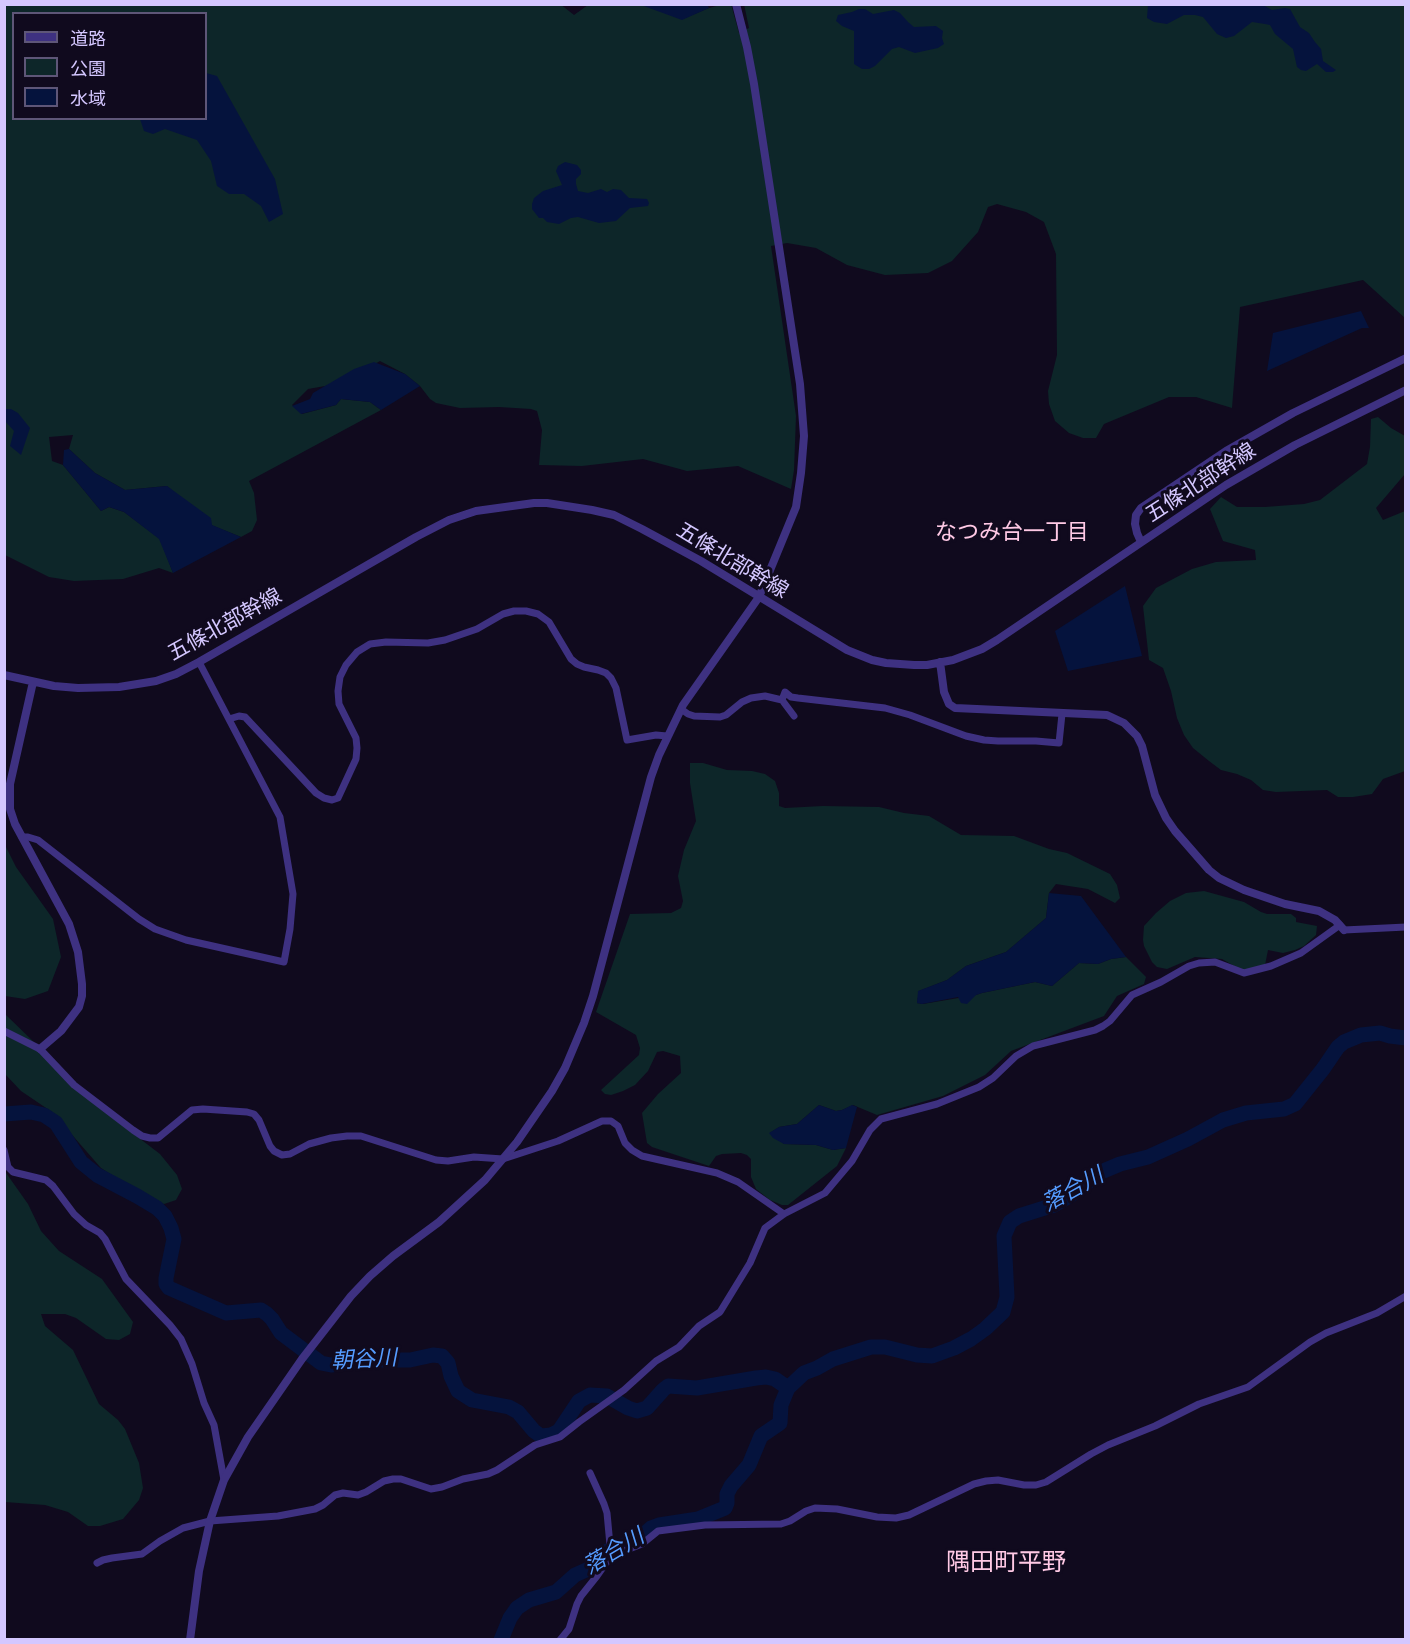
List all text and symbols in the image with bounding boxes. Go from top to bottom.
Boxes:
legend [12,12,207,120]
text: 道路 [70,27,106,50]
text: 公園 [70,57,106,80]
text: 水域 [70,87,106,110]
street label: 五條北部幹線 [1141,438,1261,528]
street label: 五條北部幹線 [672,518,792,604]
district label: なつみ台一丁目 [935,520,1089,546]
street label: 五條北部幹線 [164,583,286,667]
water label: 落合川 [1038,1162,1108,1218]
water label: 朝谷川 [330,1345,398,1375]
water label: 落合川 [579,1524,649,1580]
district label: 隅田町平野 [946,1549,1066,1577]

